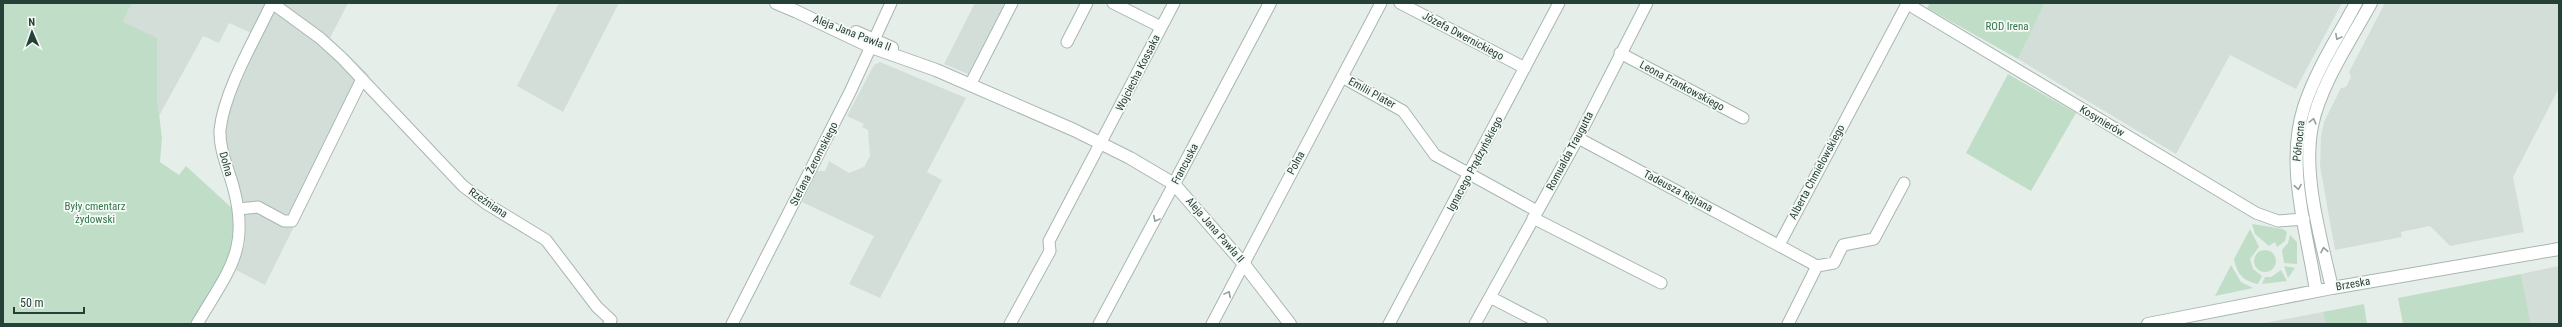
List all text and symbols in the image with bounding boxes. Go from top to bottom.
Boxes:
street label: Józefa Dwernickiego [1420,9,1506,63]
north arrow [12,12,52,52]
street label: Aleja Jana Pawła II [811,12,893,54]
text: N [28,16,36,29]
park label: ROD Irena [1985,20,2029,33]
street label: Wojciecha Kossaka [1113,33,1163,113]
one-way arrow [2335,33,2342,41]
street label: Leona Frankowskiego [1637,58,1727,114]
street label: Emilii Plater [1346,75,1398,112]
street label: Kosynierów [2077,103,2127,139]
street label: Romualda Traugutta [1544,109,1596,193]
street label: Ignacego Prądzyńskiego [1444,114,1506,214]
one-way arrow [2309,118,2317,125]
street label: Stefana Żeromskiego [787,119,841,208]
street label: Północna [2290,120,2308,162]
street label: Alberta Chmielowskiego [1787,122,1848,222]
street label: Francuska [1169,141,1201,187]
street label: Polna [1284,149,1308,177]
street label: Dolna [216,150,236,178]
street label: Tadeusza Rejtana [1641,167,1715,215]
one-way arrow [2294,184,2302,190]
street label: Rzeźniana [466,185,510,221]
street label: Aleja Jana Pawła II [1183,195,1247,265]
park label: Były cmentarz żydowski [65,200,126,226]
one-way arrow [1153,215,1161,222]
one-way arrow [2320,247,2328,253]
street label: Brzeska [2335,275,2371,293]
scale bar [14,289,84,315]
one-way arrow [1223,291,1230,298]
text: 50 m [20,296,44,310]

